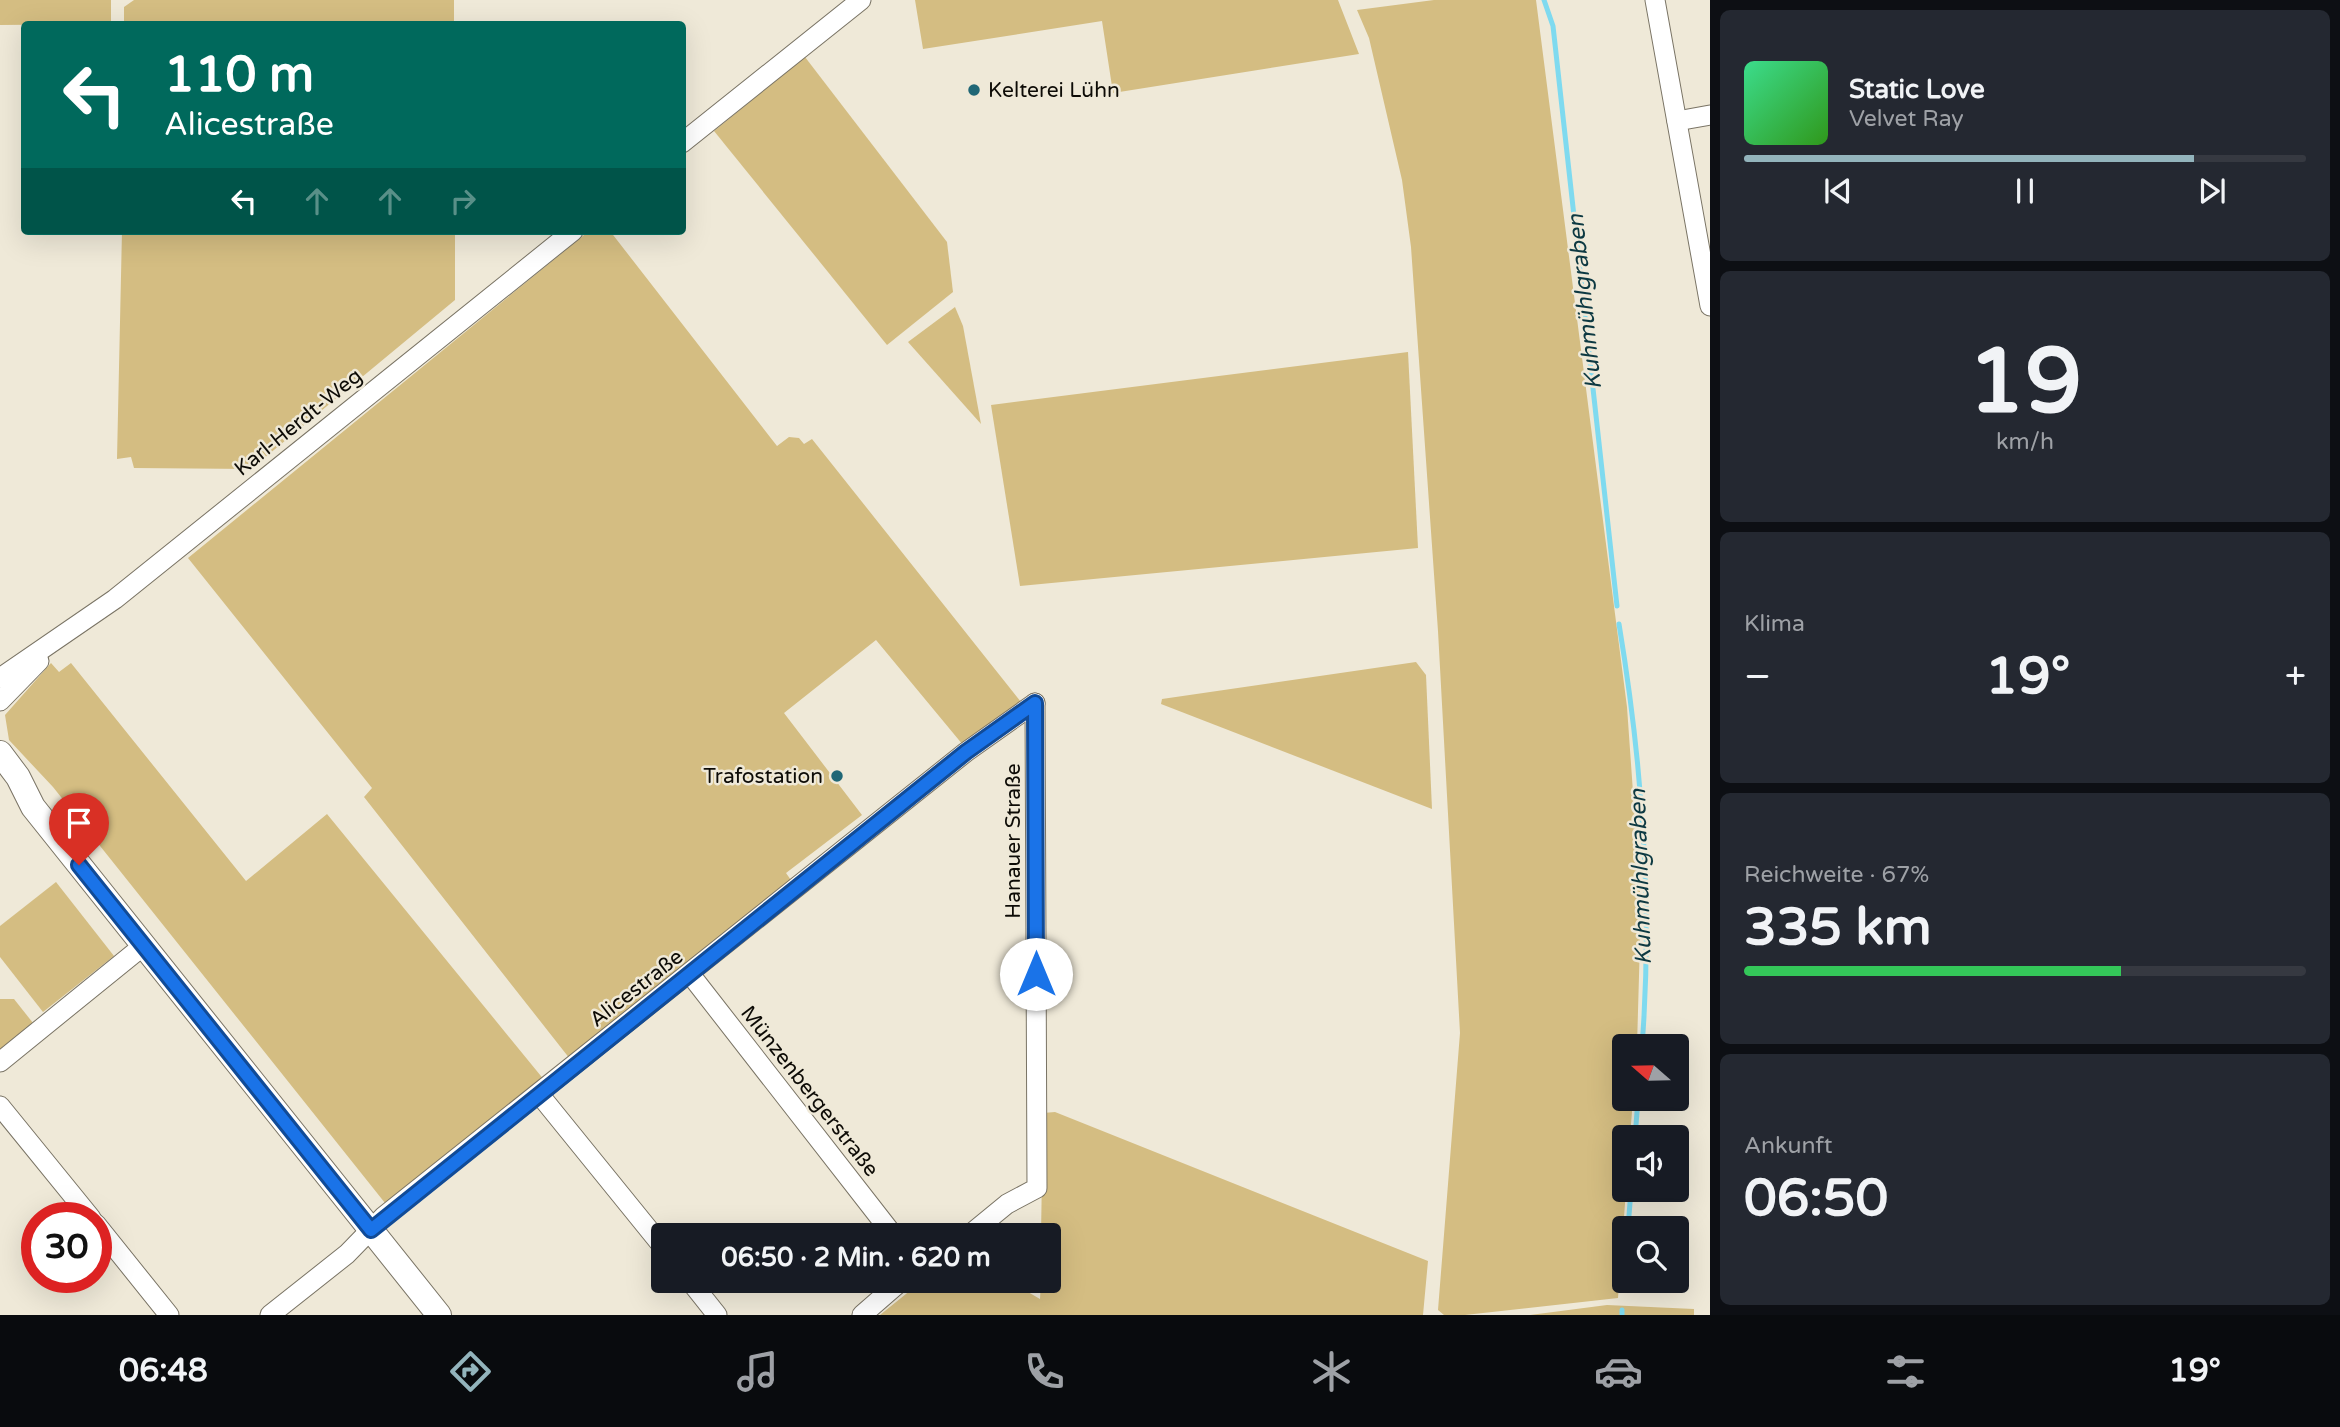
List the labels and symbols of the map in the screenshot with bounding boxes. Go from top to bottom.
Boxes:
place label: Kelterei Lühn [988,78,1120,103]
marker: Kelterei Lühn [966,82,982,98]
water label: Kuhmühlgraben [1562,212,1608,391]
street label: Karl-Herdt-Weg [229,363,367,481]
street label: Hanauer Straße [1001,763,1026,919]
place label: Trafostation [703,764,823,789]
marker: Trafostation [829,768,845,784]
water label: Kuhmühlgraben [1624,788,1658,965]
pin [49,793,109,865]
position arrow [999,937,1073,1011]
street label: Alicestraße [585,944,688,1033]
street label: Münzenbergerstraße [735,1001,884,1182]
north arrow [1612,1034,1689,1111]
speed limit sign: 30 [21,1202,112,1293]

